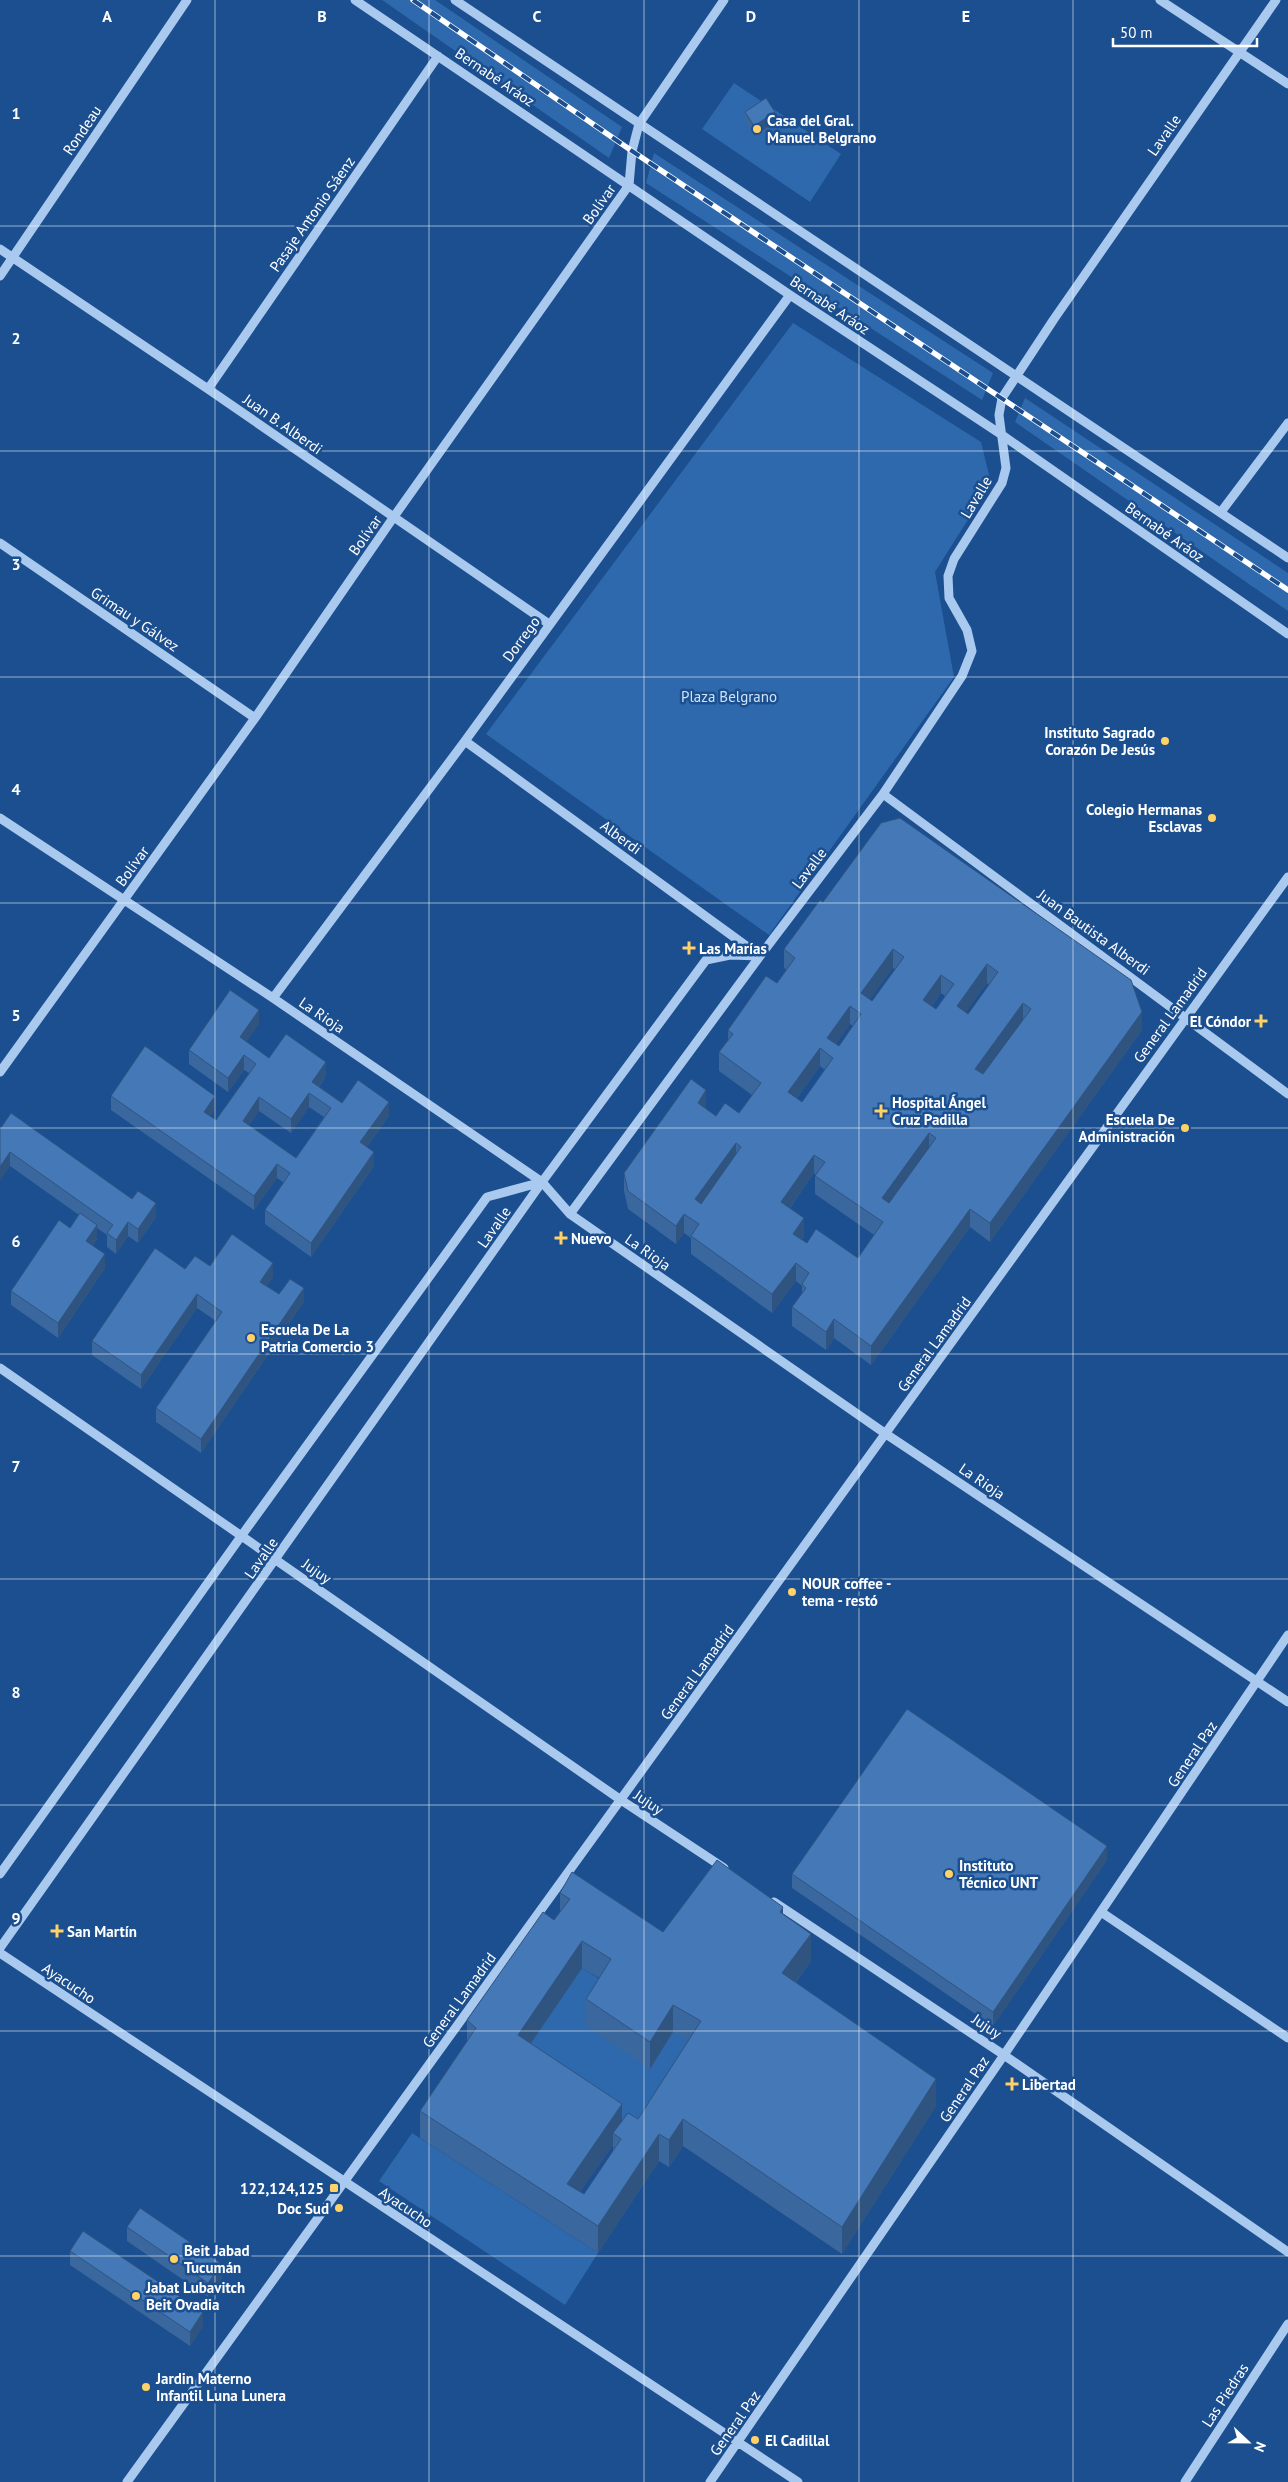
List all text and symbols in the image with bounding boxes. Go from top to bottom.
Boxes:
text: A [102,6,112,26]
text: B [317,6,327,26]
text: C [533,6,542,26]
text: D [746,6,756,26]
text: E [962,6,970,26]
scale bar [1113,15,1257,47]
text: 50 m [1120,23,1153,42]
street label: Bernabé Aráoz [451,43,539,111]
street label: Rondeau [59,102,105,158]
text: 1 [11,103,21,123]
place label: Casa del Gral. Manuel Belgrano [767,111,876,147]
street label: Lavalle [1143,111,1185,159]
marker: Casa del Gral. Manuel Belgrano [751,123,763,135]
street label: Pasaje Antonio Sáenz [265,153,359,275]
street label: Bolívar [578,180,620,228]
street label: Bernabé Aráoz [786,271,874,339]
text: 2 [11,328,21,348]
street label: Juan B. Alberdi [239,389,326,458]
street label: Lavalle [956,472,996,522]
street label: Bernabé Aráoz [1122,498,1208,566]
street label: Bolívar [344,511,386,559]
text: 3 [11,554,21,574]
street label: Grimau y Gálvez [87,582,183,656]
street label: Dorrego [498,613,544,665]
park label: Plaza Belgrano [681,687,777,706]
place label: Instituto Sagrado Corazón De Jesús [1044,723,1155,759]
marker: Instituto Sagrado Corazón De Jesús [1159,735,1171,747]
text: 4 [11,779,21,799]
place label: Colegio Hermanas Esclavas [1086,800,1202,836]
marker: Colegio Hermanas Esclavas [1206,812,1218,824]
street label: Alberdi [597,816,645,858]
street label: Bolívar [111,842,153,890]
street label: Lavalle [788,844,830,892]
street label: Juan Bautista Alberdi [1033,884,1154,979]
place label: Las Marías [699,939,767,958]
marker: Las Marías [683,942,695,954]
street label: General Lamadrid [1129,964,1211,1066]
street label: La Rioja [295,993,349,1037]
text: 5 [11,1005,21,1025]
place label: El Cóndor [1190,1012,1252,1031]
marker: El Cóndor [1255,1015,1267,1027]
place label: Hospital Ángel Cruz Padilla [892,1093,986,1129]
marker: Hospital Ángel Cruz Padilla [874,1104,888,1118]
place label: Escuela De Administración [1078,1110,1175,1146]
marker: Escuela De Administración [1179,1122,1191,1134]
street label: Lavalle [473,1203,515,1251]
place label: Nuevo [571,1229,611,1248]
street label: La Rioja [622,1229,674,1275]
text: 6 [11,1231,21,1251]
marker: Nuevo [555,1232,567,1244]
street label: General Lamadrid [893,1293,975,1395]
place label: Escuela De La Patria Comercio 3 [261,1320,374,1356]
marker: Escuela De La Patria Comercio 3 [245,1332,257,1344]
text: 7 [11,1456,21,1476]
street label: La Rioja [955,1459,1009,1503]
street label: Lavalle [240,1534,282,1582]
street label: Jujuy [298,1554,335,1588]
place label: NOUR coffee - tema - restó [802,1574,892,1610]
marker: NOUR coffee - tema - restó [786,1586,798,1598]
street label: General Lamadrid [656,1621,738,1723]
text: 8 [11,1682,21,1702]
street label: General Paz [1163,1717,1221,1791]
street label: Jujuy [630,1785,667,1819]
place label: Instituto Técnico UNT [959,1856,1039,1892]
marker: Instituto Técnico UNT [943,1868,955,1880]
text: 9 [11,1908,21,1928]
place label: San Martín [67,1922,137,1941]
marker: San Martín [51,1925,63,1937]
street label: General Lamadrid [418,1949,500,2051]
street label: Ayacucho [39,1958,99,2008]
street label: Jujuy [968,2009,1005,2043]
street label: General Paz [935,2052,993,2126]
place label: Libertad [1022,2075,1076,2094]
marker: Libertad [1006,2078,1018,2090]
place label: 122,124,125 [240,2179,324,2198]
marker: 122,124,125 [328,2182,340,2194]
street label: Ayacucho [376,2182,436,2232]
place label: Doc Sud [277,2199,329,2218]
marker: Doc Sud [333,2202,345,2214]
place label: Beit Jabad Tucumán [184,2241,250,2277]
marker: Beit Jabad Tucumán [168,2253,180,2265]
place label: Jabat Lubavitch Beit Ovadia [145,2278,245,2314]
marker: Jabat Lubavitch Beit Ovadia [130,2290,142,2302]
street label: Las Piedras [1197,2360,1253,2430]
place label: Jardin Materno Infantil Luna Lunera [155,2369,286,2405]
marker: Jardin Materno Infantil Luna Lunera [140,2381,152,2393]
street label: General Paz [706,2387,764,2459]
north arrow [1223,2417,1273,2467]
place label: El Cadillal [765,2431,830,2450]
marker: El Cadillal [749,2434,761,2446]
text: N [1250,2439,1270,2455]

